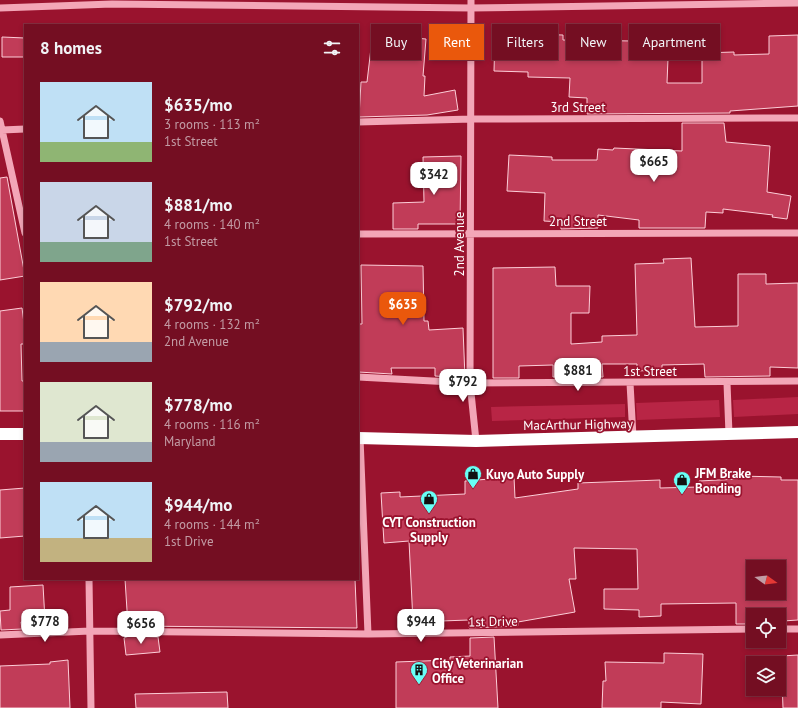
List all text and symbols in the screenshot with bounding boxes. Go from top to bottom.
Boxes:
chip: Buy [371,24,421,60]
chip: Rent [429,24,484,60]
chip: Filters [492,24,558,60]
chip: New [566,24,621,60]
chip: Apartment [629,24,720,60]
text: 8 homes [40,37,102,59]
icon: filters [321,37,343,59]
text: $635/mo [164,94,232,116]
icon: home [72,98,120,146]
street label: 3rd Street [550,99,606,116]
text: 3 rooms · 113 m² [164,116,260,133]
text: 1st Street [164,133,218,150]
pin: $665 [630,149,678,183]
text: $665 [639,153,669,170]
pin: $342 [410,162,458,196]
text: $342 [419,166,449,183]
text: $881/mo [164,194,232,216]
icon: home [72,198,120,246]
street label: 2nd Avenue [451,212,468,276]
street label: 2nd Street [549,213,608,230]
text: 4 rooms · 140 m² [164,216,260,233]
text: 1st Street [164,233,218,250]
pin: $635 [379,292,427,326]
text: $792/mo [164,294,232,316]
text: $635 [388,296,418,313]
icon: home [72,298,120,346]
text: 4 rooms · 132 m² [164,316,260,333]
text: 2nd Avenue [164,333,229,350]
pin: $881 [554,358,602,392]
text: $881 [563,362,593,379]
street label: 1st Street [623,363,677,380]
pin: $792 [439,369,487,403]
text: $792 [448,373,478,390]
text: $778/mo [164,394,232,416]
icon: home [72,398,120,446]
street label: MacArthur Highway [523,415,633,434]
text: 4 rooms · 116 m² [164,416,260,433]
text: Maryland [164,433,216,450]
shop icon: Kuyo Auto Supply [463,464,483,489]
place label: JFM Brake Bonding [694,465,752,497]
place label: Kuyo Auto Supply [486,466,585,483]
shop icon: JFM Brake Bonding [672,470,692,495]
shop icon: CYT Construction Supply [419,489,439,514]
text: $944/mo [164,494,232,516]
icon: home [72,498,120,546]
place label: CYT Construction Supply [382,514,476,546]
text: 4 rooms · 144 m² [164,516,260,533]
text: 1st Drive [164,533,214,550]
north arrow [746,560,786,600]
map controls [746,560,786,696]
button: locate [746,608,786,648]
pin: $778 [21,609,69,643]
pin: $944 [397,609,445,643]
pin: $656 [117,611,165,645]
text: $778 [30,613,60,630]
text: $944 [406,613,436,630]
street label: 1st Drive [468,613,518,630]
text: $656 [126,615,156,632]
place label: City Veterinarian Office [432,655,523,687]
button: layers [746,656,786,696]
building icon: City Veterinarian Office [409,660,429,685]

